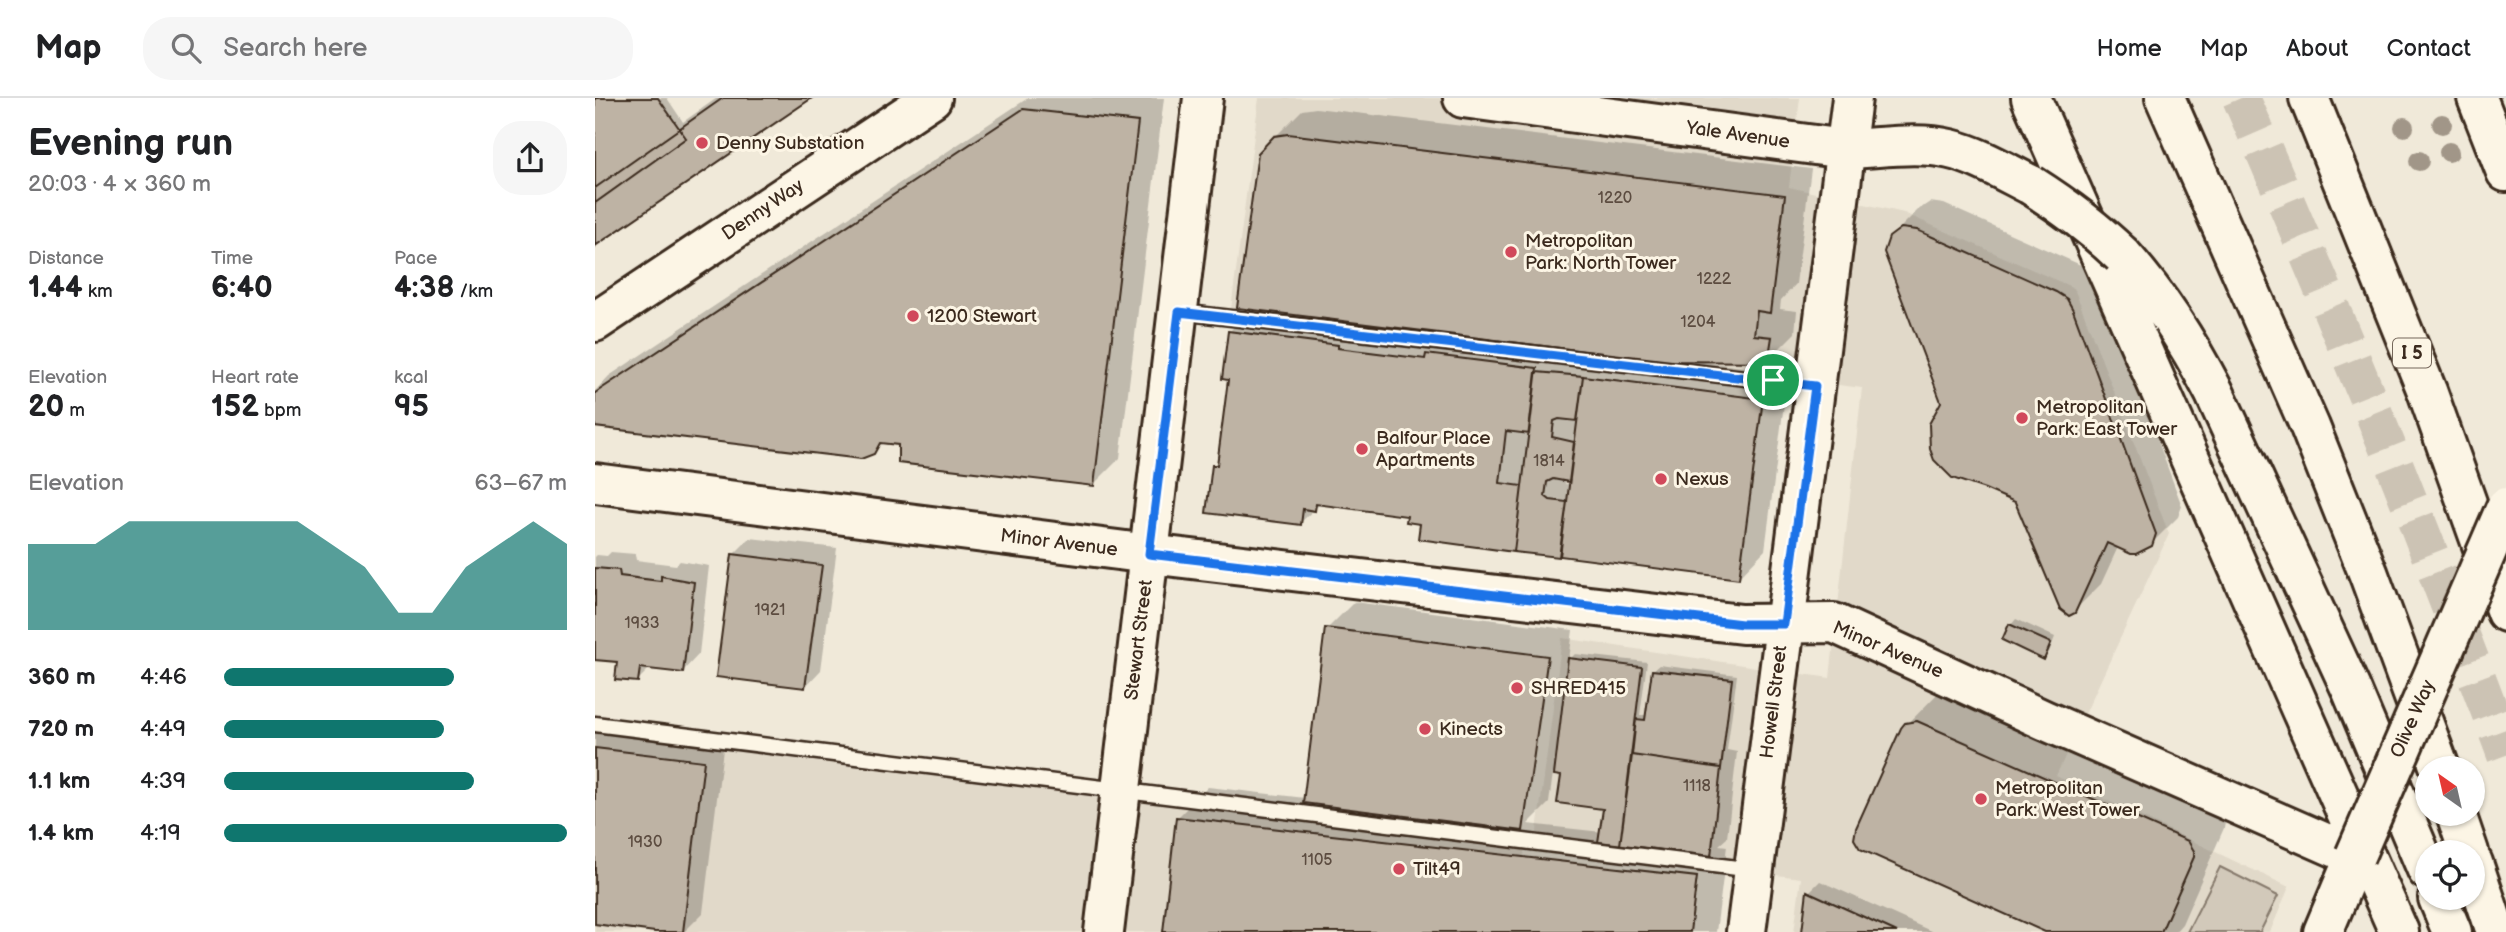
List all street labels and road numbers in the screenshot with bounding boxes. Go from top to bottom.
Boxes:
street label: Yale Avenue [1684,116,1791,154]
street label: Denny Way [718,174,809,246]
road number: I 5 [2393,339,2431,368]
street label: Minor Avenue [999,524,1119,562]
street label: Stewart Street [1120,578,1158,702]
street label: Minor Avenue [1829,616,1947,684]
street label: Howell Street [1756,644,1792,760]
street label: Olive Way [2386,676,2440,761]

